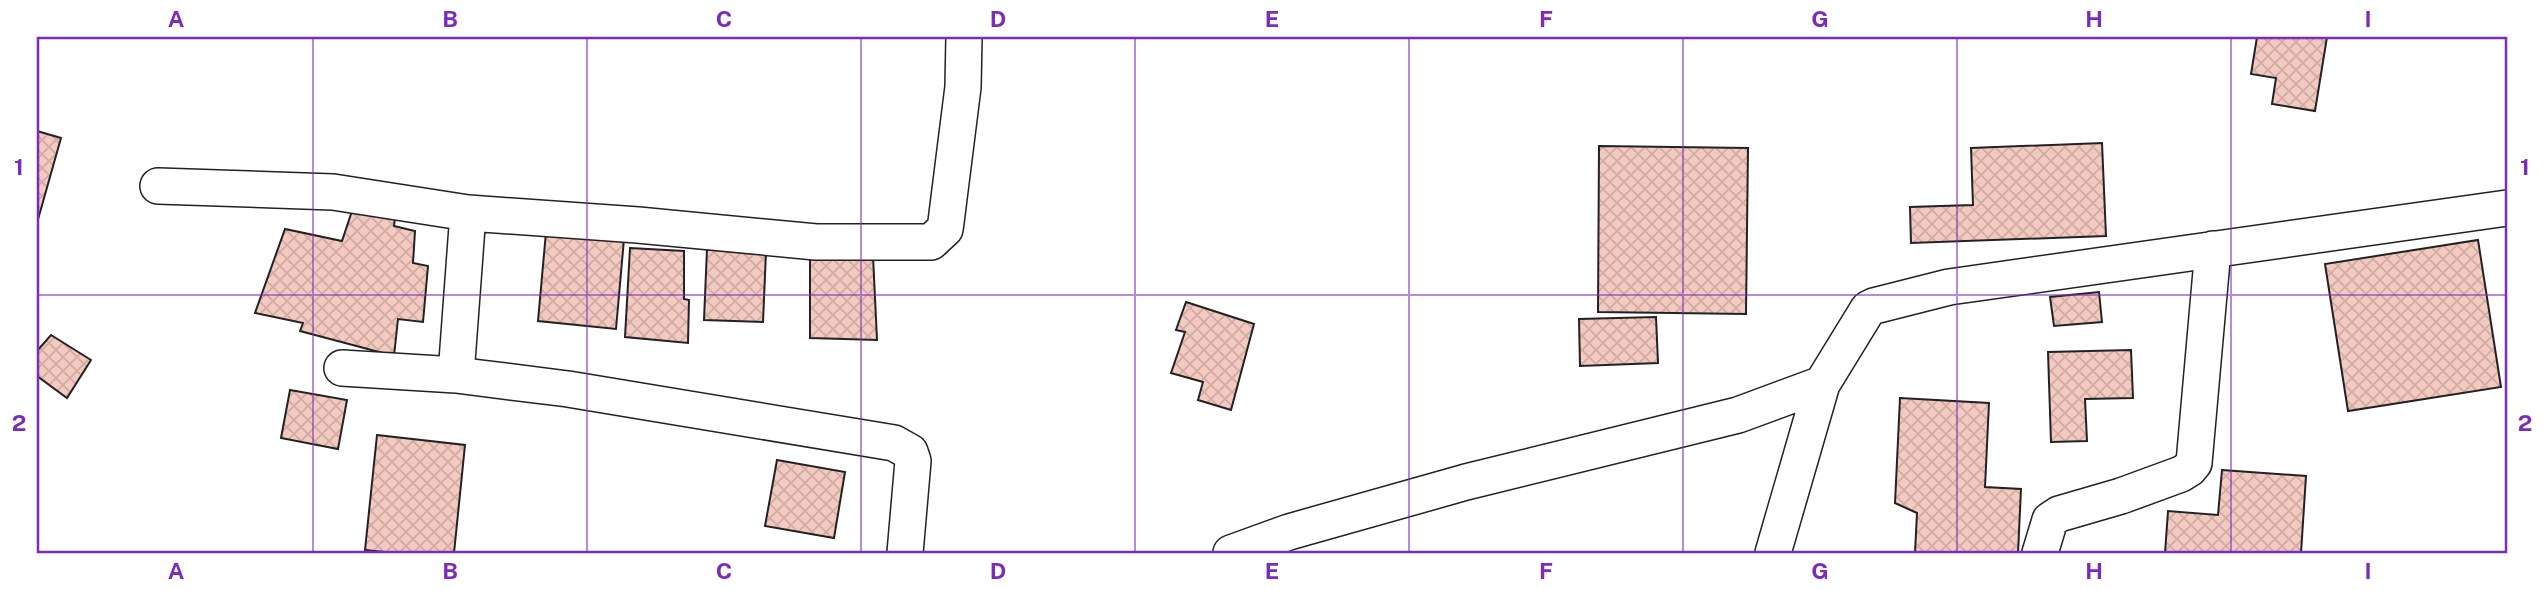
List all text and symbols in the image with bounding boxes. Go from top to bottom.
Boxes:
text: A [168,5,185,32]
text: B [442,5,458,32]
text: C [716,5,732,32]
text: D [990,5,1006,32]
text: E [1265,5,1279,32]
text: F [1539,5,1553,32]
text: G [1811,5,1829,32]
text: H [2085,5,2103,32]
text: I [2364,5,2372,32]
text: 1 [14,153,24,180]
text: 1 [2520,153,2530,180]
text: 2 [12,409,26,436]
text: 2 [2518,409,2532,436]
text: A [168,557,185,584]
text: B [442,557,458,584]
text: C [716,557,732,584]
text: D [990,557,1006,584]
text: E [1265,557,1279,584]
text: F [1539,557,1553,584]
text: G [1811,557,1829,584]
text: H [2085,557,2103,584]
text: I [2364,557,2372,584]

